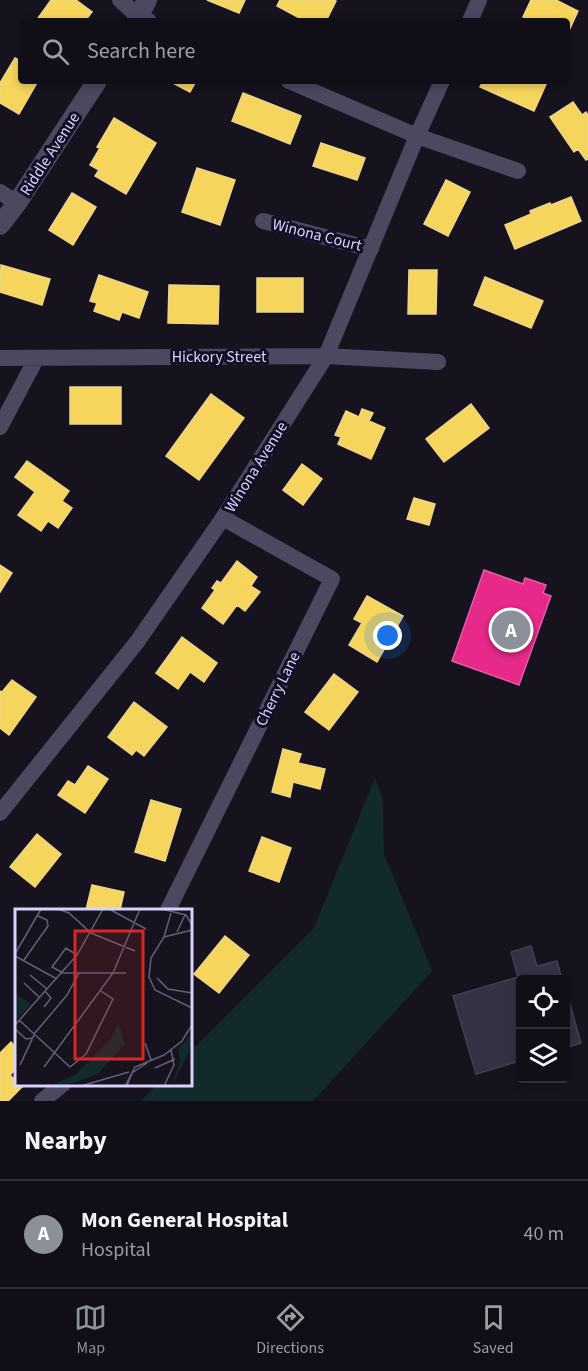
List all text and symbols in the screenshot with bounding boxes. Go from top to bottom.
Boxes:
search box [18,18,570,84]
icon: search [39,35,72,68]
text: Search here [87,35,195,67]
street label: Riddle Avenue [15,108,85,200]
street label: Winona Court [270,213,365,257]
street label: Hickory Street [172,346,267,368]
street label: Winona Avenue [219,417,293,517]
pin: A [492,608,530,652]
your location [373,621,402,650]
street label: Cherry Lane [250,648,306,730]
inset map [15,909,192,1086]
map controls [516,975,570,1083]
button: locate [516,975,570,1029]
button: layers [516,1029,570,1083]
text: Nearby [24,1122,107,1159]
text: Mon General Hospital [81,1204,288,1236]
text: A [38,1220,49,1248]
text: 40 m [524,1220,564,1248]
text: Hospital [81,1236,151,1264]
tab: Map [74,1301,107,1359]
tab: Directions [256,1301,324,1359]
tab: Saved [473,1301,514,1359]

